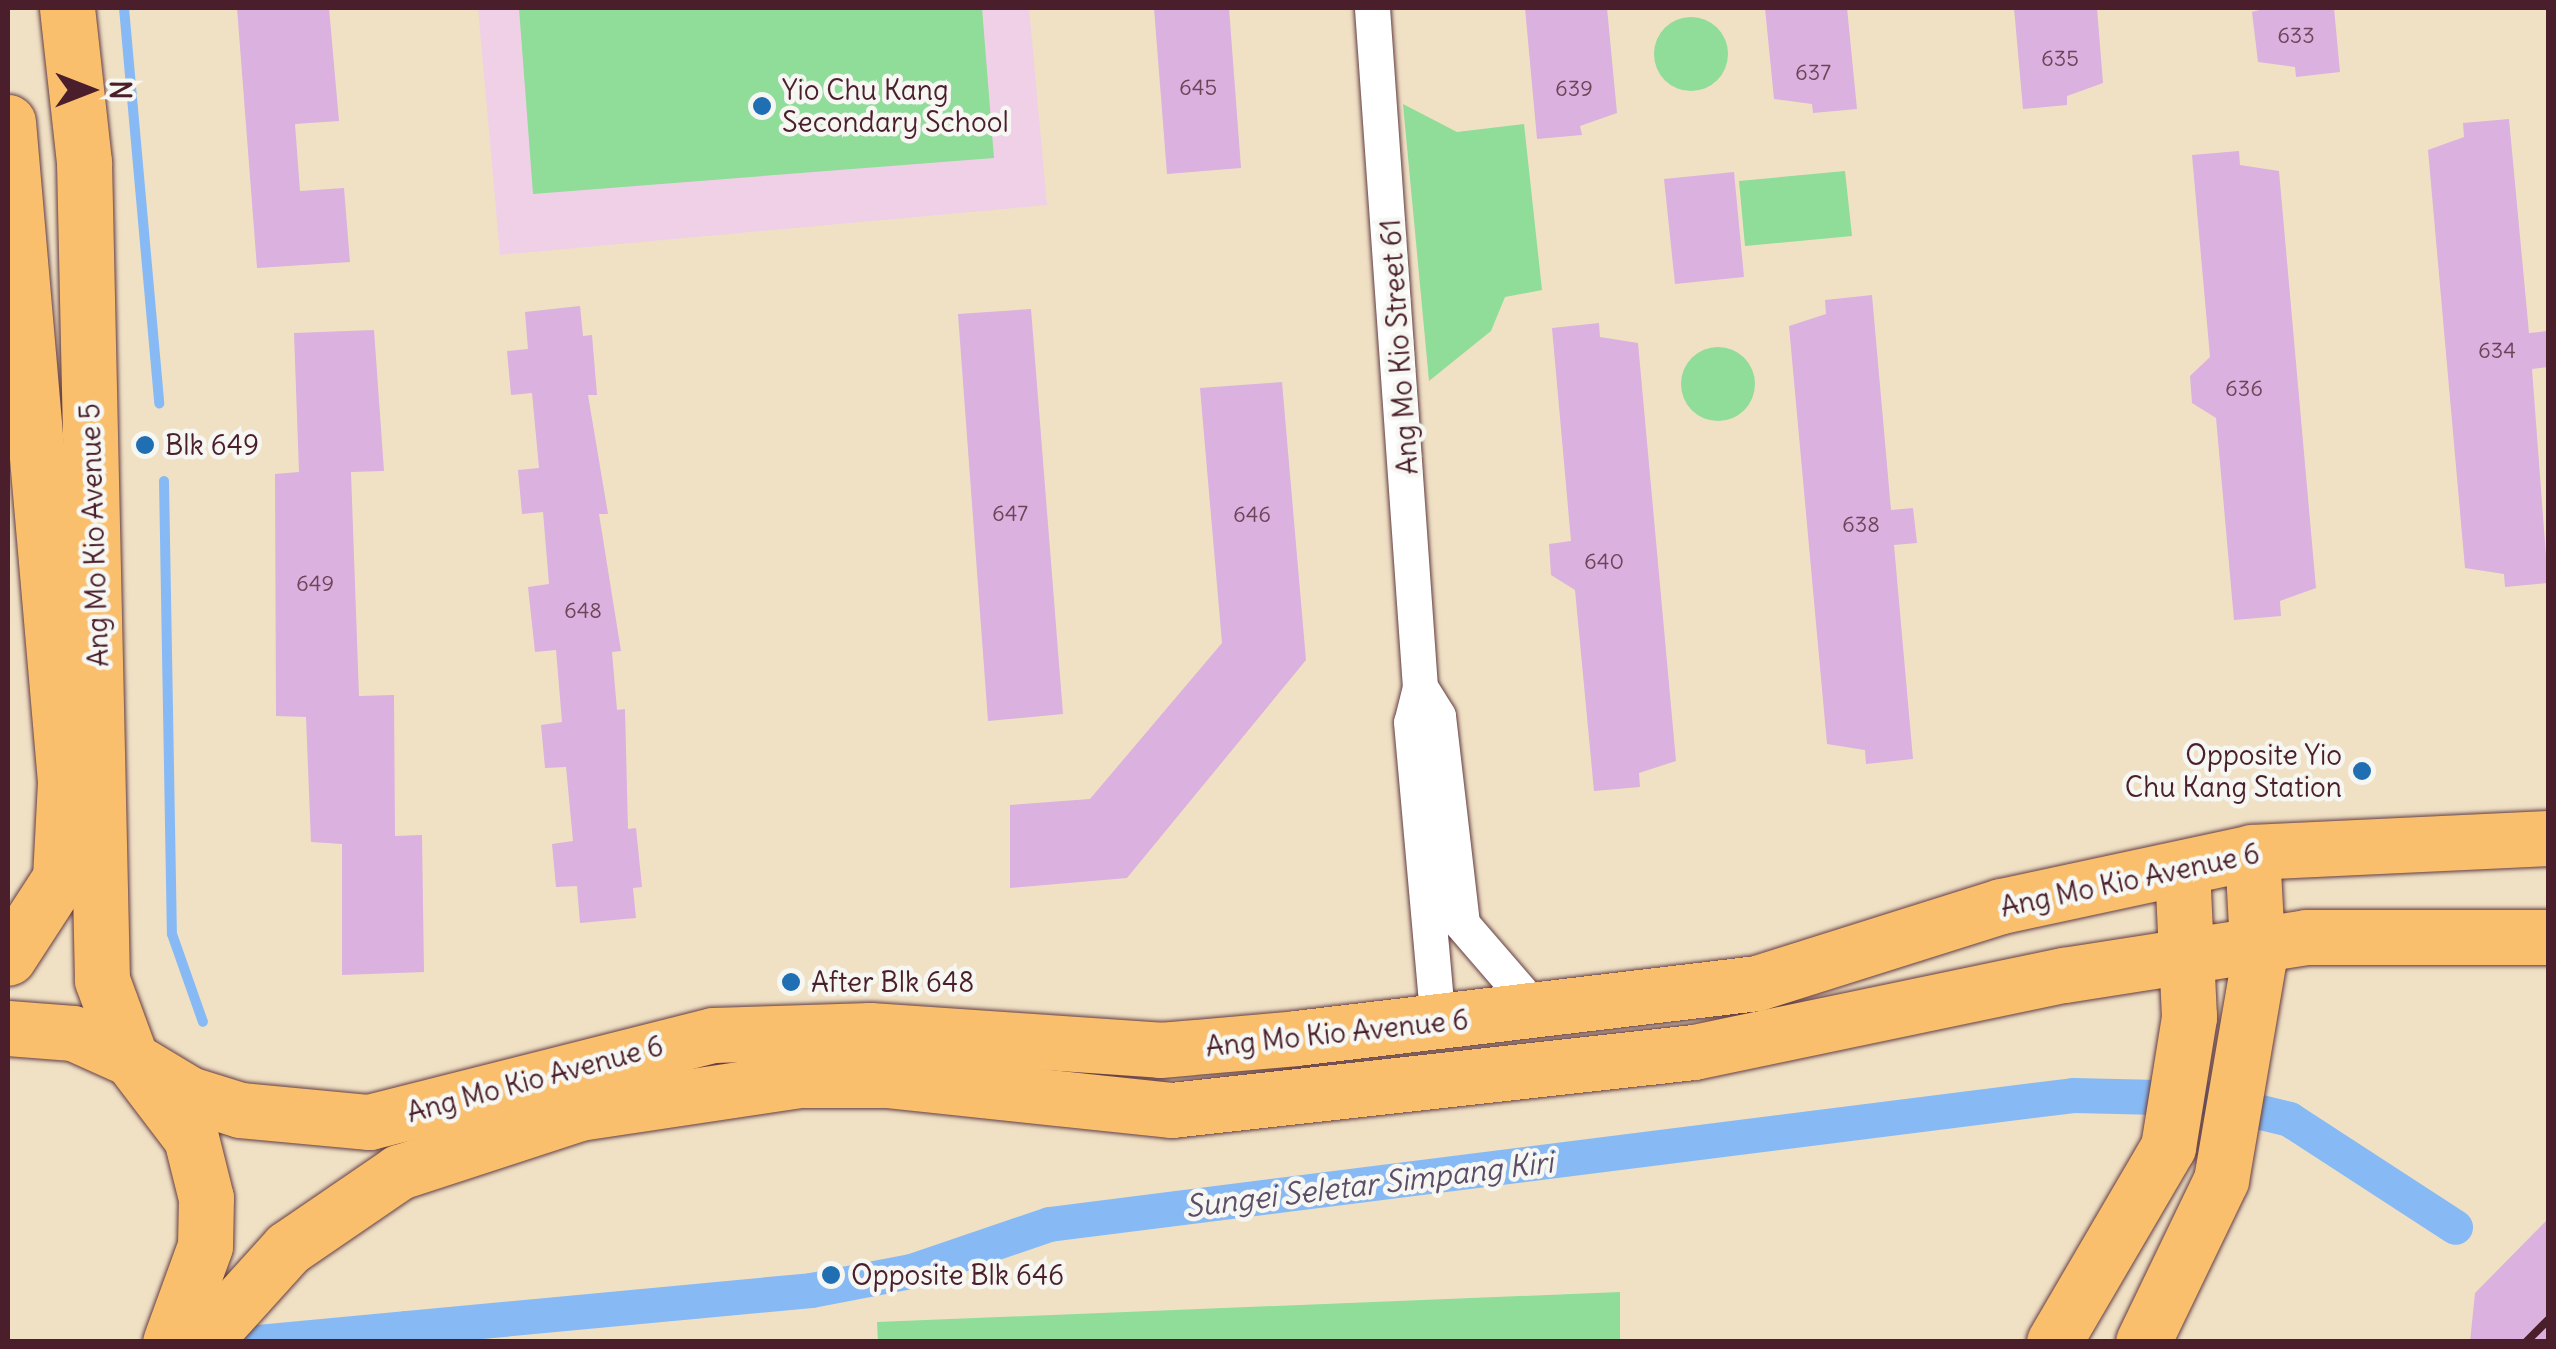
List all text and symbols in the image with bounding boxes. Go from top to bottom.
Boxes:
house number: 633 [2277,23,2315,49]
north arrow [40,40,140,140]
house number: 635 [2041,46,2079,72]
house number: 637 [1795,60,1831,86]
place label: Yio Chu Kang Secondary School [782,73,1009,139]
house number: 645 [1179,75,1217,101]
house number: 639 [1555,76,1593,102]
text: N [102,80,138,100]
marker: Yio Chu Kang Secondary School [751,95,773,117]
street label: Ang Mo Kio Street 61 [1373,218,1425,476]
house number: 634 [2478,338,2516,364]
house number: 636 [2225,376,2263,402]
street label: Ang Mo Kio Avenue 5 [73,403,115,667]
place label: Blk 649 [165,428,259,462]
marker: Blk 649 [134,434,156,456]
house number: 647 [992,501,1028,527]
house number: 646 [1233,502,1271,528]
house number: 638 [1842,512,1880,538]
house number: 640 [1584,549,1624,575]
house number: 649 [296,571,334,597]
house number: 648 [564,598,602,624]
place label: Opposite Yio Chu Kang Station [2125,738,2342,804]
marker: Opposite Yio Chu Kang Station [2351,760,2373,782]
street label: Ang Mo Kio Avenue 6 [1997,836,2263,924]
place label: After Blk 648 [811,965,974,999]
marker: After Blk 648 [780,971,802,993]
street label: Ang Mo Kio Avenue 6 [1204,1002,1470,1064]
street label: Ang Mo Kio Avenue 6 [403,1029,667,1129]
water label: Sungei Seletar Simpang Kiri [1183,1144,1555,1224]
place label: Opposite Blk 646 [851,1258,1064,1292]
marker: Opposite Blk 646 [820,1264,842,1286]

